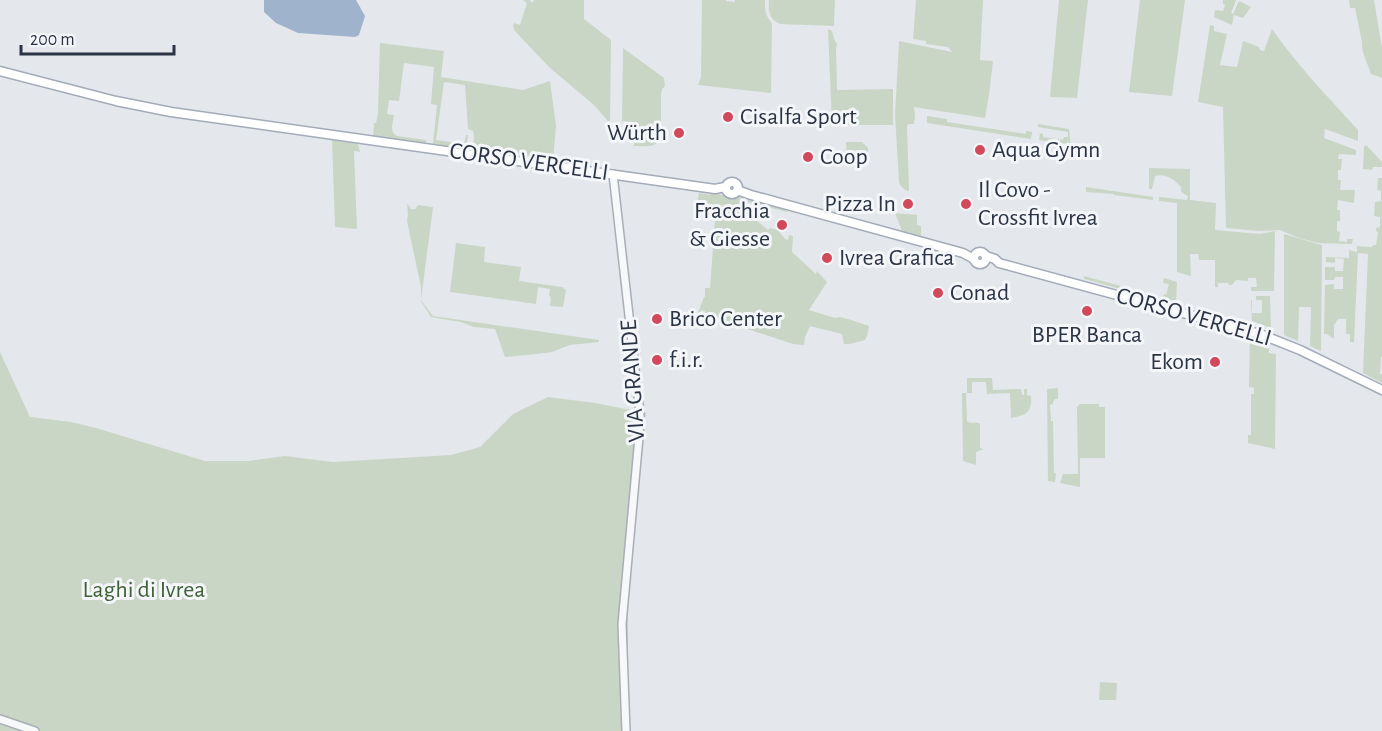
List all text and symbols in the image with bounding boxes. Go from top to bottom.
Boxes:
scale bar [21,18,174,56]
text: 200 m [30,31,75,49]
place label: Cisalfa Sport [740,105,857,129]
marker: Cisalfa Sport [721,110,735,124]
place label: Würth [607,121,667,145]
marker: Würth [672,126,686,140]
place label: Aqua Gymn [992,138,1100,162]
street label: CORSO VERCELLI [448,139,610,185]
marker: Aqua Gymn [973,143,987,157]
place label: Coop [820,145,868,169]
marker: Coop [801,150,815,164]
place label: Il Covo - Crossfit Ivrea [978,178,1098,230]
place label: Pizza In [824,192,896,216]
marker: Pizza In [901,197,915,211]
marker: Il Covo - Crossfit Ivrea [959,197,973,211]
place label: Fracchia & Giesse [689,199,770,251]
marker: Fracchia & Giesse [775,218,789,232]
place label: Ivrea Grafica [839,246,954,270]
marker: Ivrea Grafica [820,251,834,265]
place label: Conad [950,281,1009,305]
street label: CORSO VERCELLI [1114,283,1274,351]
marker: Conad [931,286,945,300]
marker: BPER Banca [1080,304,1094,318]
place label: Brico Center [669,307,782,331]
marker: Brico Center [650,312,664,326]
street label: VIA GRANDE [617,318,649,443]
place label: BPER Banca [1032,323,1142,347]
place label: f.i.r. [669,348,703,372]
place label: Ekom [1150,350,1203,374]
marker: f.i.r. [650,353,664,367]
marker: Ekom [1208,355,1222,369]
park label: Laghi di Ivrea [83,578,205,602]

